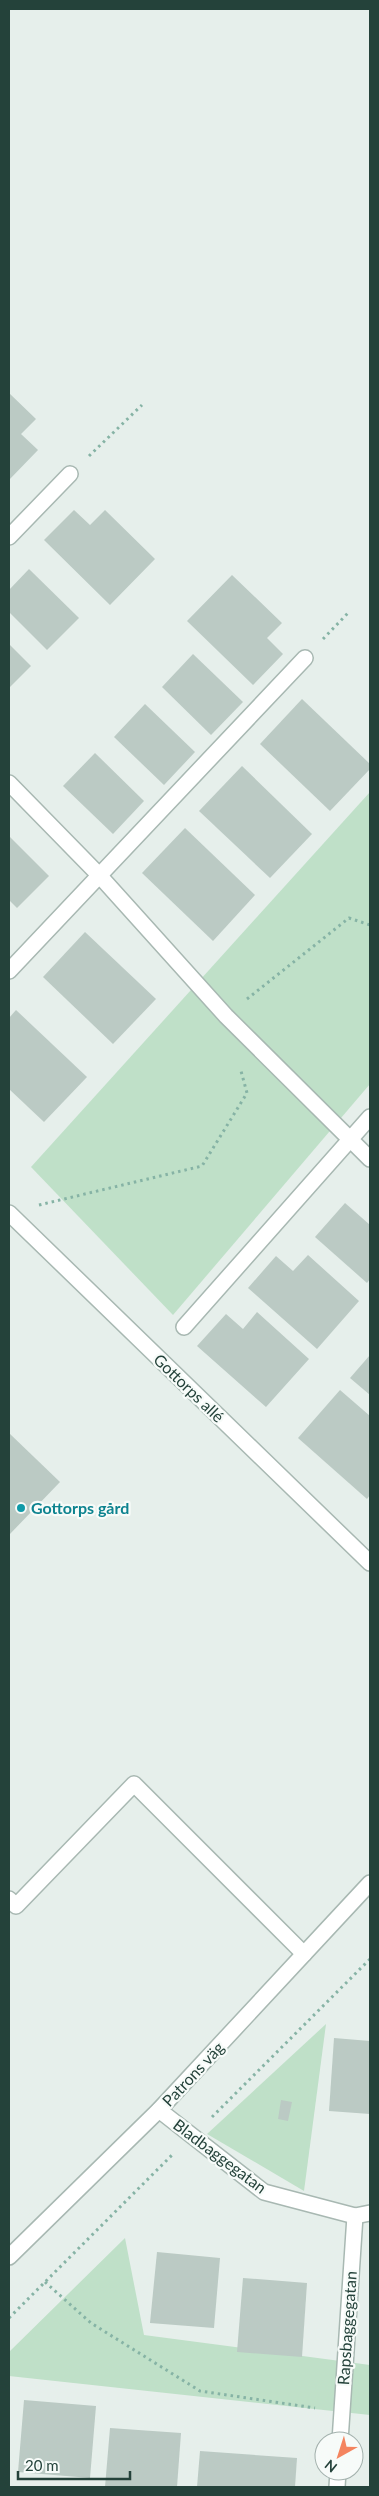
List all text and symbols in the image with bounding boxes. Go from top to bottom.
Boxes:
street label: Gottorps allé [150,1349,228,1426]
place label: Gottorps gård [31,1498,129,1517]
marker: Gottorps gård [15,1502,27,1514]
street label: Patrons väg [158,2037,227,2110]
street label: Bladbaggegatan [170,2114,271,2197]
street label: Rapsbaggegatan [333,2270,360,2386]
north arrow [314,2431,364,2481]
scale bar [18,2448,130,2480]
text: 20 m [25,2456,59,2474]
text: N [321,2456,340,2476]

